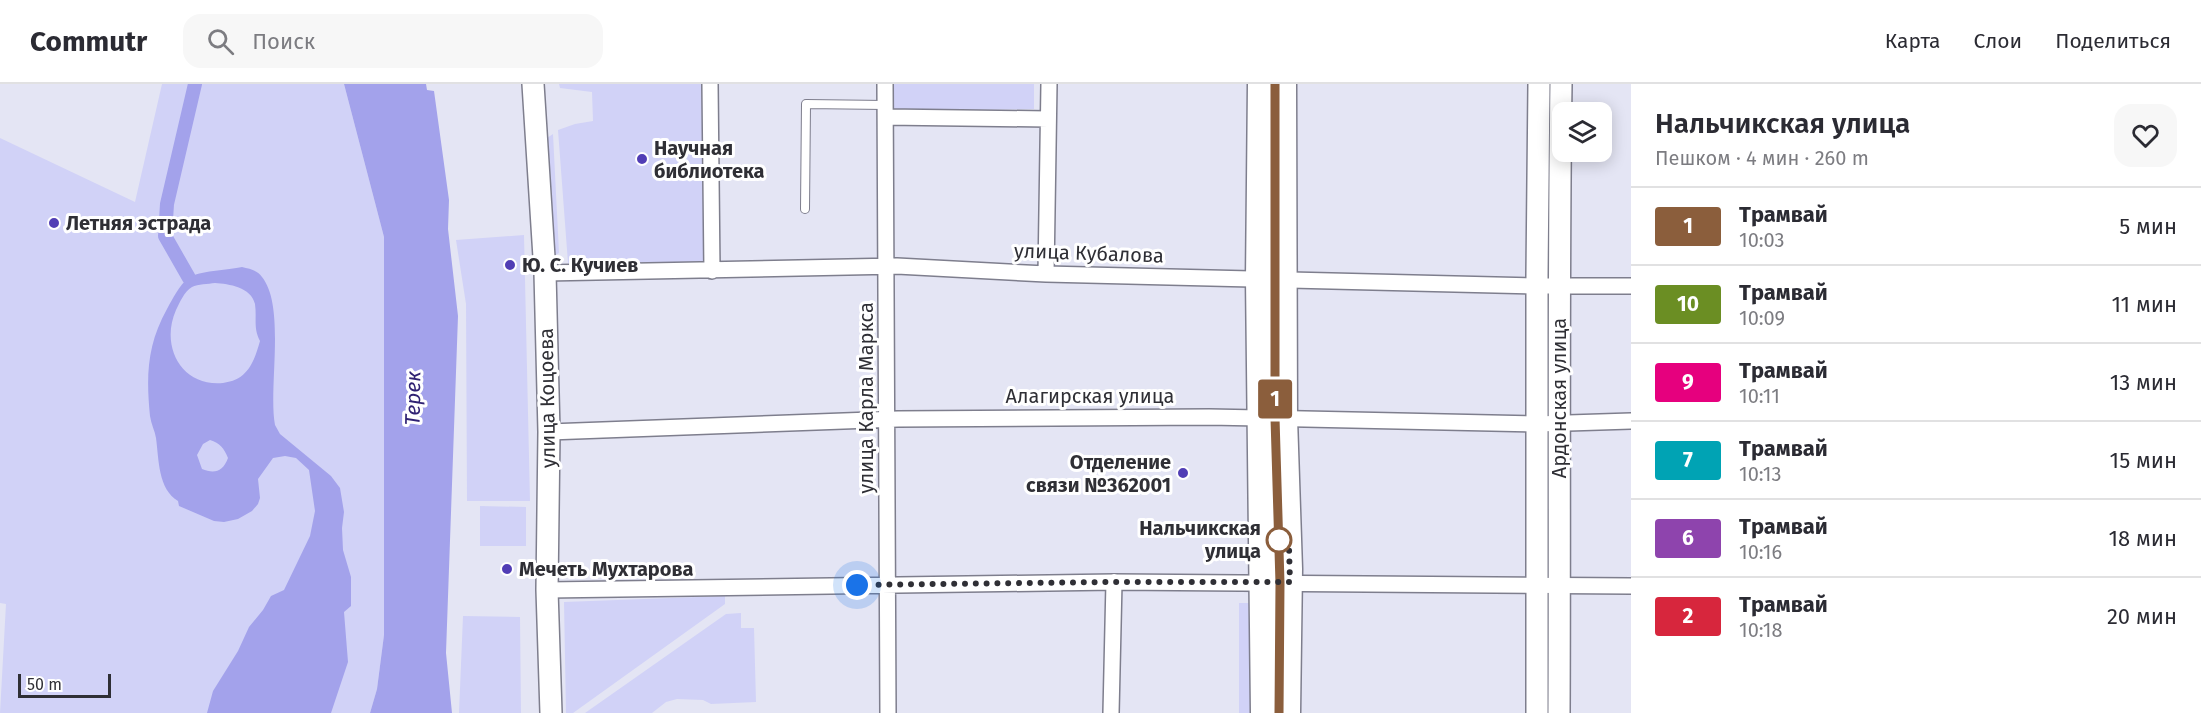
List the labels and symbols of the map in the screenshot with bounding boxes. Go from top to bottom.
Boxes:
place label: Научная библиотека [654,136,765,183]
marker: Научная библиотека [635,152,649,166]
place label: Летняя эстрада [66,211,211,235]
marker: Летняя эстрада [47,216,61,230]
street label: улица Кубалова [1014,238,1164,268]
place label: Ю. С. Кучиев [522,253,638,277]
marker: Ю. С. Кучиев [503,258,517,272]
street label: улица Карла Маркса [854,302,878,494]
street label: Ардонская улица [1547,318,1571,478]
street label: улица Коцоева [534,328,560,468]
water label: Терек [400,370,426,426]
line badge: 1 [1256,380,1294,418]
street label: Алагирская улица [1006,384,1174,408]
place label: Отделение связи №362001 [1026,450,1171,497]
marker: Отделение связи №362001 [1176,466,1190,480]
place label: Нальчикская улица [1139,516,1261,563]
marker: Нальчикская улица [1266,527,1292,553]
place label: Мечеть Мухтарова [519,557,693,581]
marker: Мечеть Мухтарова [500,562,514,576]
your location [842,570,872,600]
scale bar [18,671,111,698]

